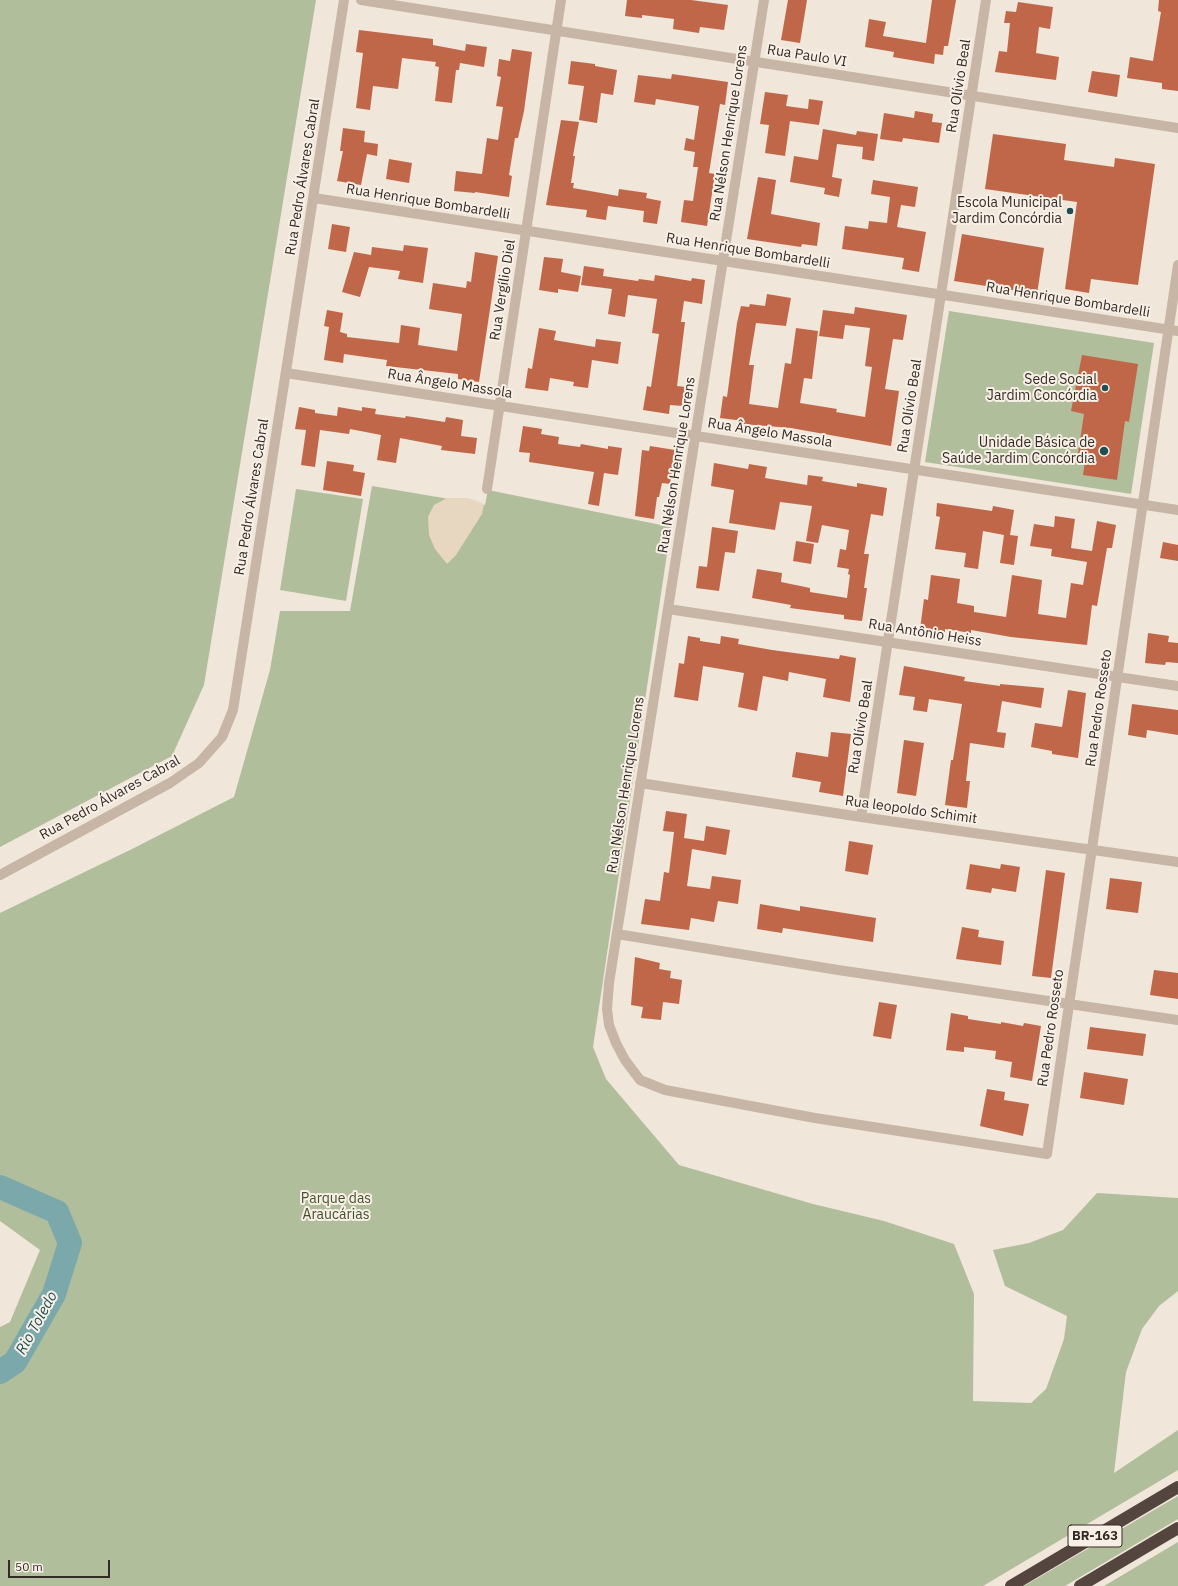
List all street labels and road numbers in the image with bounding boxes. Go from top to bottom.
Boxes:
street label: Rua Olívio Beal [943,38,975,134]
street label: Rua Paulo VI [766,41,848,71]
street label: Rua Nélson Henrique Lorens [707,44,751,222]
street label: Rua Pedro Álvares Cabral [282,97,324,257]
street label: Rua Henrique Bombardelli [345,181,511,223]
street label: Rua Henrique Bombardelli [665,230,831,272]
street label: Rua Vergílio Diel [487,238,519,342]
street label: Rua Henrique Bombardelli [985,279,1151,321]
street label: Rua Olívio Beal [894,358,926,454]
street label: Rua Ângelo Massola [386,366,514,402]
street label: Rua Nélson Henrique Lorens [655,376,699,554]
street label: Rua Ângelo Massola [706,415,834,451]
street label: Rua Pedro Álvares Cabral [231,417,273,577]
street label: Rua Antônio Heiss [867,616,983,650]
street label: Rua Pedro Rosseto [1082,648,1116,768]
street label: Rua Olívio Beal [845,679,877,775]
street label: Rua Nélson Henrique Lorens [604,696,648,874]
street label: Rua Pedro Álvares Cabral [37,752,183,844]
street label: Rua leopoldo Schimit [844,792,978,828]
street label: Rua Pedro Rosseto [1034,968,1068,1088]
road number: BR-163 [1068,1525,1122,1547]

